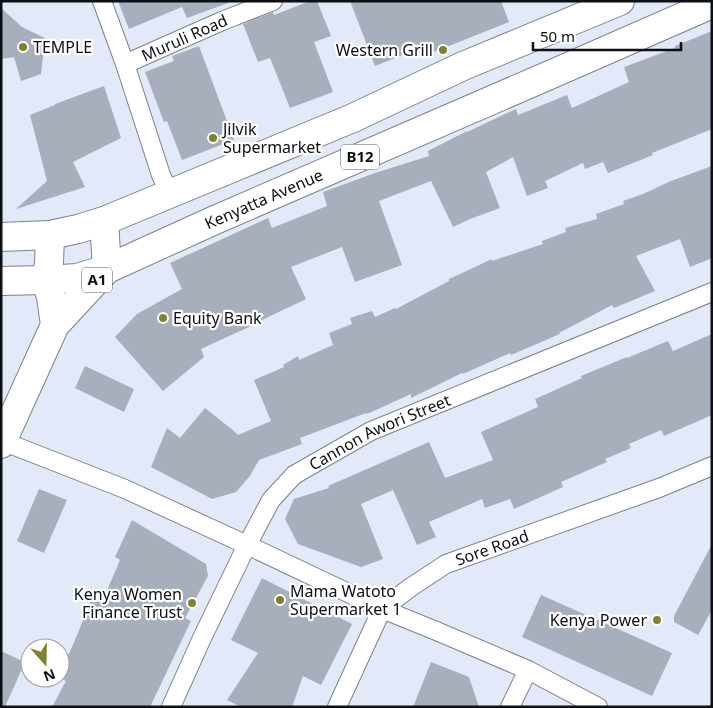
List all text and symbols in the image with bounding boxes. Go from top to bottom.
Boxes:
street label: Muruli Road [138,9,231,66]
scale bar [533,20,680,52]
text: 50 m [540,26,575,46]
place label: TEMPLE [33,36,92,58]
place label: Western Grill [336,39,433,61]
marker: TEMPLE [17,41,29,53]
marker: Western Grill [437,44,449,56]
place label: Jilvik Supermarket [221,118,321,158]
marker: Jilvik Supermarket [207,132,219,144]
road number: B12 [341,144,379,170]
street label: Kenyatta Avenue [201,164,326,234]
road number: A1 [82,268,112,292]
place label: Equity Bank [173,307,262,329]
marker: Equity Bank [157,312,169,324]
street label: Cannon Awori Street [305,389,454,475]
street label: Sore Road [452,524,532,571]
place label: Mama Watoto Supermarket 1 [290,580,401,620]
place label: Kenya Women Finance Trust [74,583,182,623]
marker: Mama Watoto Supermarket 1 [274,594,286,606]
marker: Kenya Women Finance Trust [186,597,198,609]
place label: Kenya Power [550,609,647,631]
marker: Kenya Power [651,614,663,626]
north arrow [20,638,70,688]
text: N [41,665,58,687]

